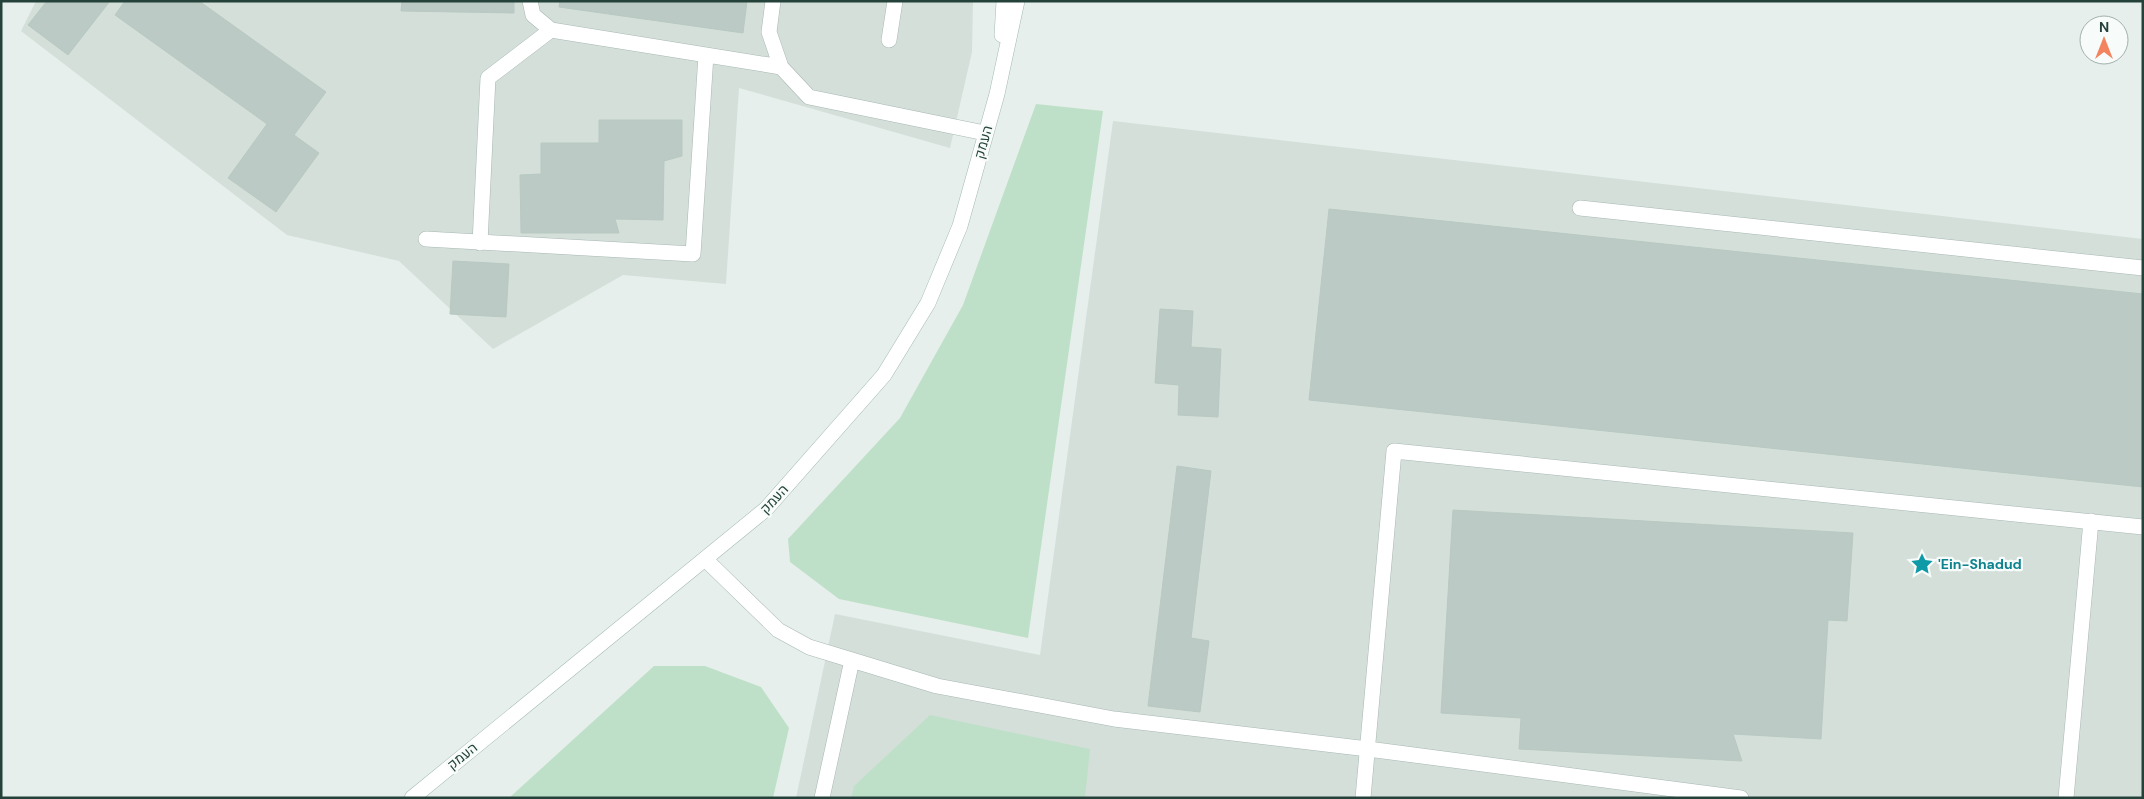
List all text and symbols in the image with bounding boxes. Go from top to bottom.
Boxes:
north arrow [2079,15,2129,65]
text: N [2099,18,2109,36]
street label: העמק [970,123,996,161]
street label: העמק [756,480,792,518]
place icon: 'Ein-Shadud [1909,551,1935,577]
place label: 'Ein-Shadud [1938,555,2022,573]
street label: העמק [443,738,481,774]

